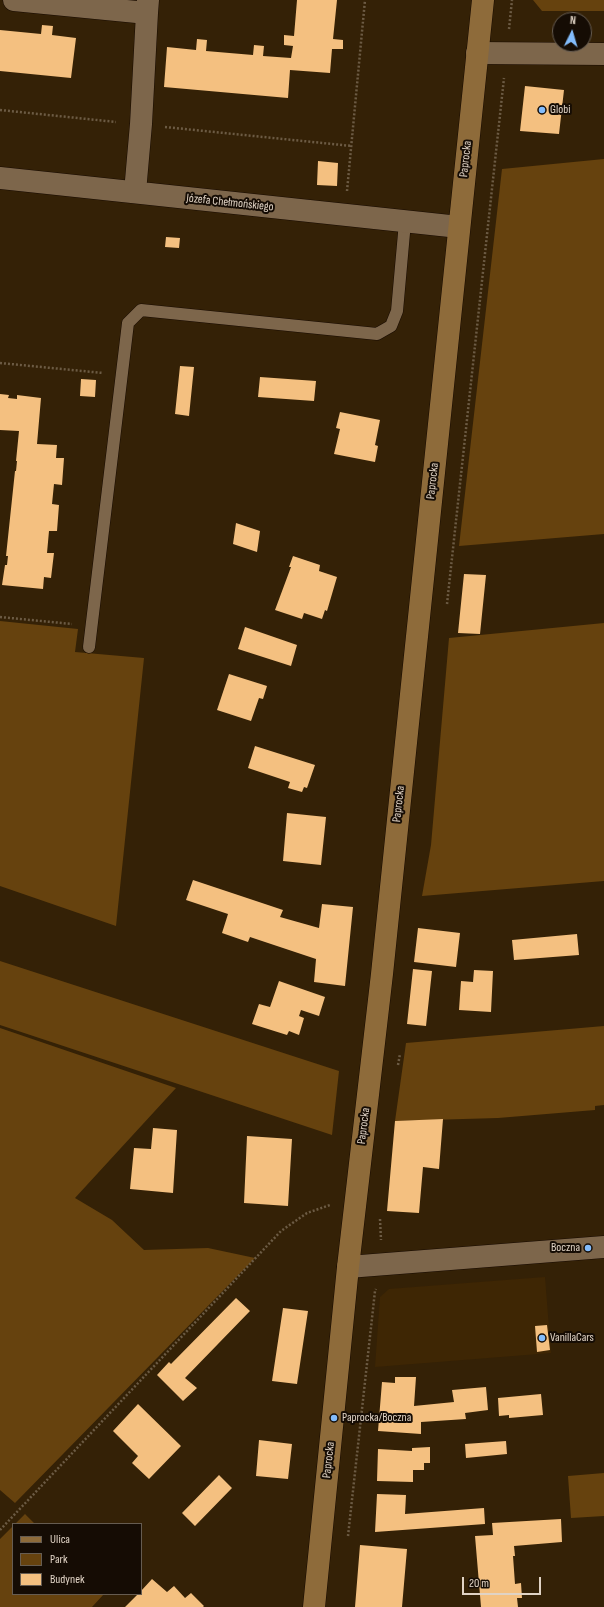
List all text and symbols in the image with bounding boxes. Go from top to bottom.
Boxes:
north arrow [552,12,592,52]
text: N [570,14,576,27]
place label: Globi [550,103,570,117]
marker: Globi [537,105,547,115]
street label: Paprocka [457,140,475,178]
street label: Józefa Chełmońskiego [186,191,274,215]
street label: Paprocka [424,462,442,500]
street label: Paprocka [390,785,408,823]
street label: Paprocka [355,1107,373,1145]
place label: Boczna [551,1241,580,1255]
marker: Boczna [583,1243,593,1253]
place label: VanillaCars [550,1331,594,1345]
marker: VanillaCars [537,1333,547,1343]
place label: Paprocka/Boczna [342,1411,411,1425]
marker: Paprocka/Boczna [329,1413,339,1423]
street label: Paprocka [320,1441,338,1479]
legend [12,1523,142,1595]
text: Ulica [50,1532,70,1547]
text: Park [50,1552,68,1567]
scale bar [464,1569,543,1595]
text: Budynek [50,1572,85,1587]
text: 20 m [469,1576,489,1591]

